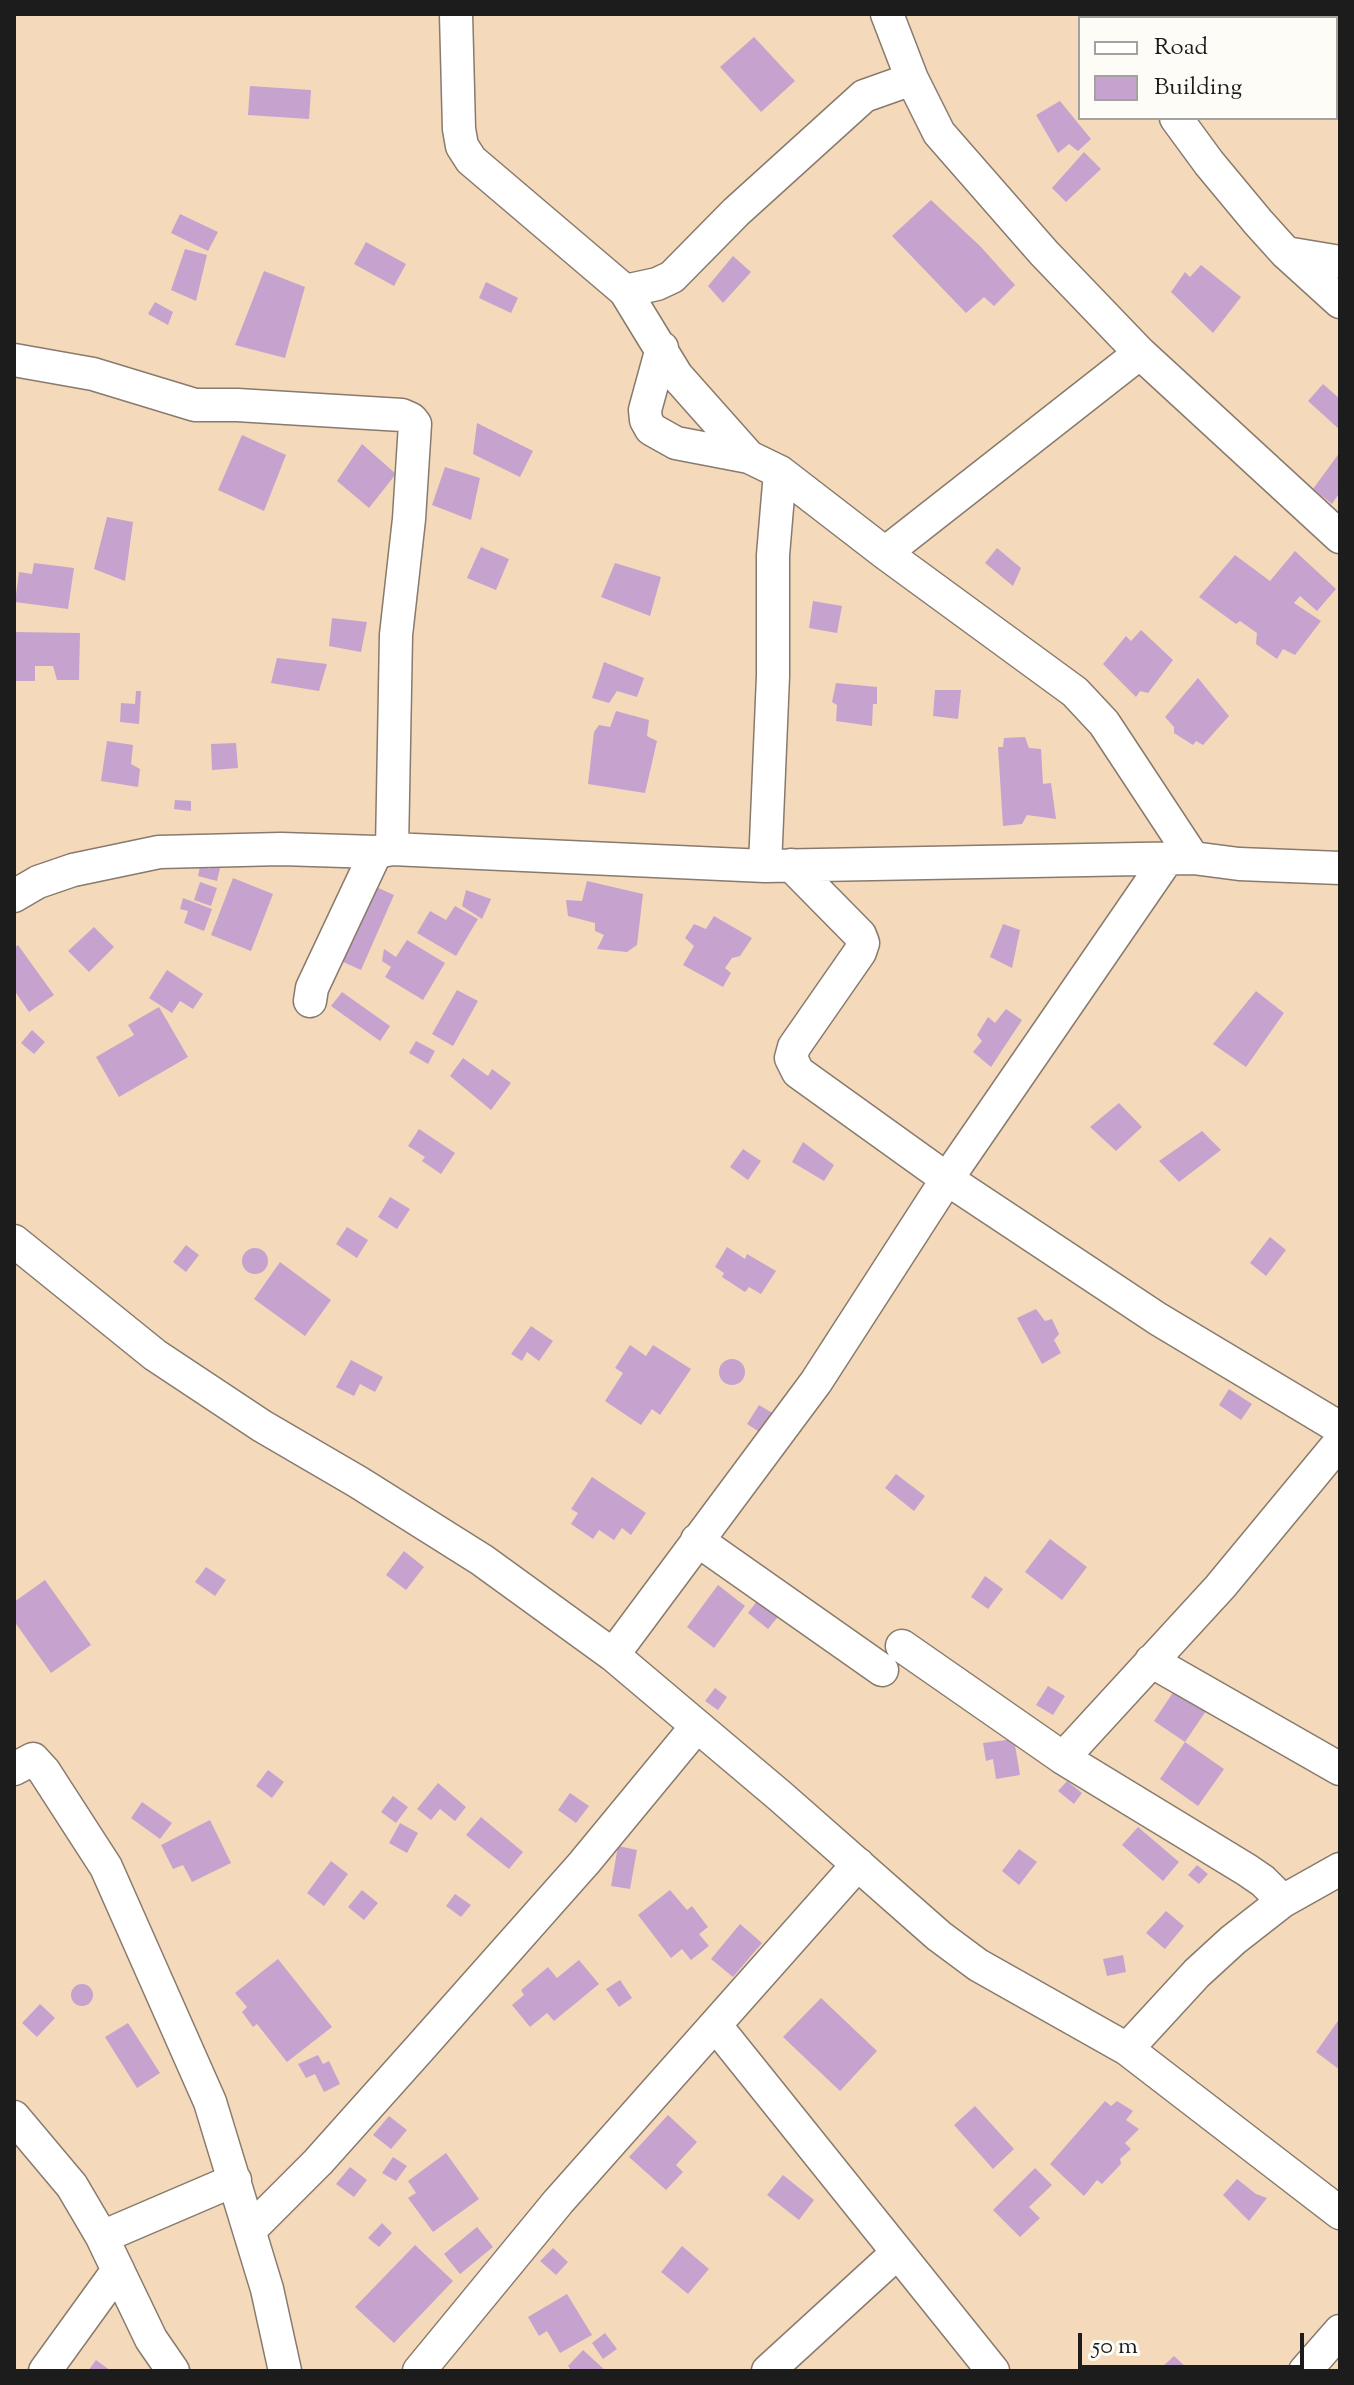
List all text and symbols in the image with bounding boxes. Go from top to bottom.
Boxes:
legend [1078,16,1338,120]
text: Road [1154,31,1208,65]
text: Building [1154,71,1242,105]
scale bar [1082,2317,1308,2367]
text: 50 m [1092,2330,1138,2364]

